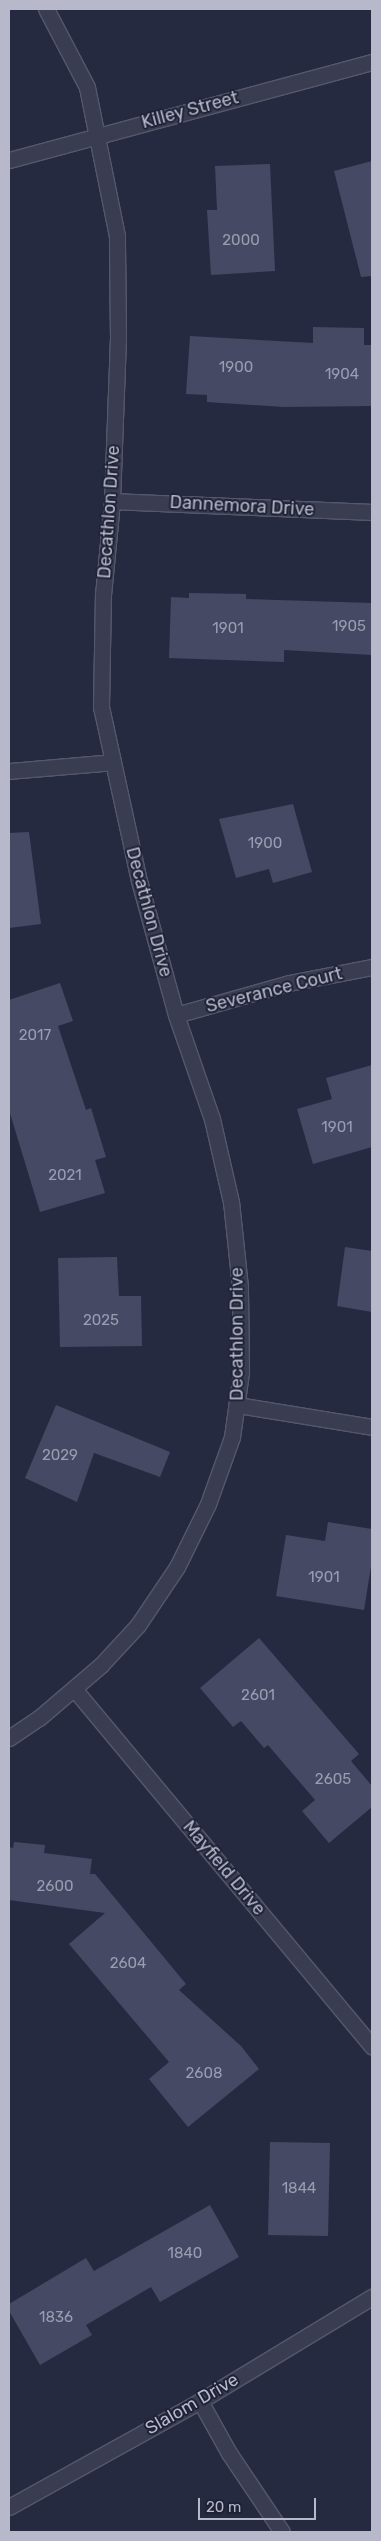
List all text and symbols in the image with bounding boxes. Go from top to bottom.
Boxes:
street label: Killey Street [139,87,241,133]
house number: 2000 [222,232,260,250]
house number: 1900 [219,359,253,377]
house number: 1904 [325,366,359,384]
street label: Decathlon Drive [94,445,124,579]
street label: Dannemora Drive [169,491,315,521]
house number: 1905 [332,618,366,636]
house number: 1901 [212,620,244,638]
house number: 1900 [248,835,282,853]
street label: Decathlon Drive [121,845,177,979]
street label: Severance Court [204,963,344,1017]
house number: 2017 [19,1027,51,1045]
house number: 1901 [321,1119,353,1137]
house number: 2021 [48,1167,82,1185]
street label: Decathlon Drive [226,1267,248,1401]
house number: 2025 [83,1312,119,1330]
house number: 2029 [42,1447,78,1465]
house number: 1901 [308,1569,340,1587]
house number: 2601 [241,1687,275,1705]
house number: 2605 [315,1771,351,1789]
street label: Mayfield Drive [178,1816,270,1920]
house number: 2600 [37,1878,73,1896]
house number: 2604 [110,1955,146,1973]
house number: 2608 [186,2065,222,2083]
house number: 1844 [282,2180,316,2198]
house number: 1840 [168,2245,202,2263]
house number: 1836 [39,2309,73,2327]
street label: Slalom Drive [142,2369,242,2439]
scale bar [201,2488,318,2520]
text: 20 m [206,2498,241,2516]

